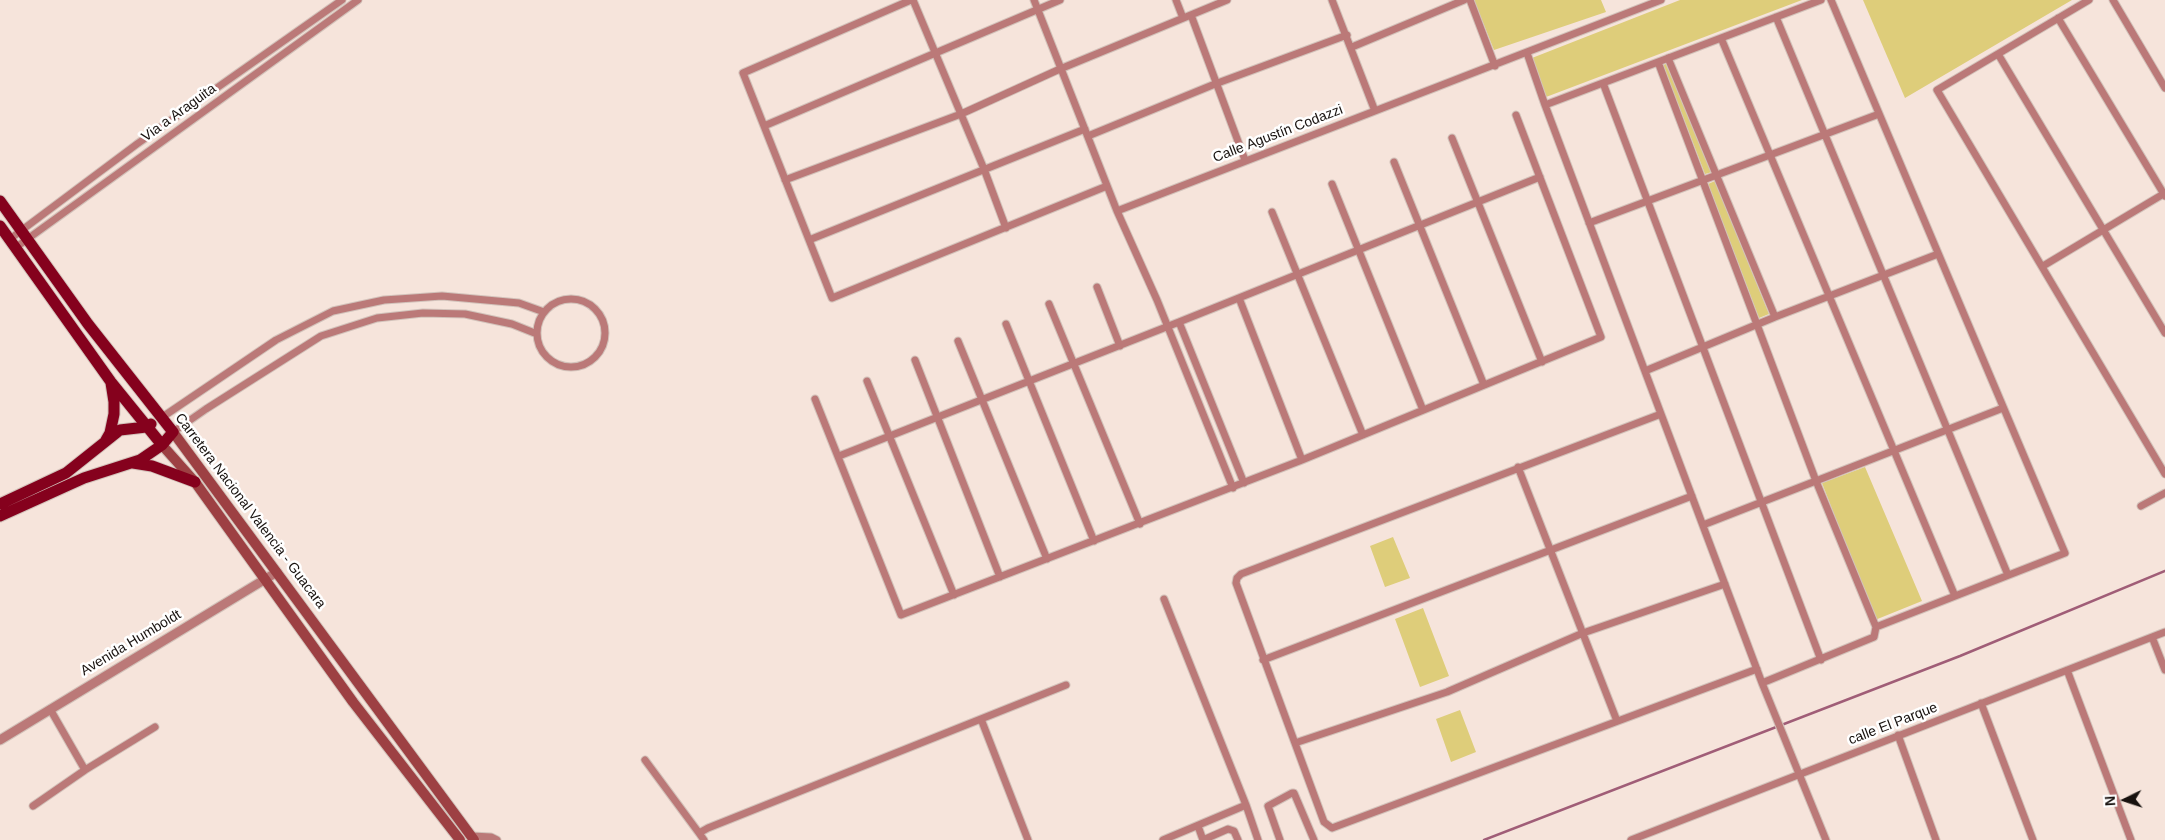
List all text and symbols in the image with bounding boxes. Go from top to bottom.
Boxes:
street label: Via a Araguita [139,80,219,146]
street label: Calle Agustín Codazzi [1211,101,1345,167]
street label: Carretera Nacional Valencia - Guacara [171,410,329,612]
street label: Avenida Humboldt [78,606,184,680]
street label: calle El Parque [1846,699,1940,749]
north arrow [2100,775,2150,825]
text: N [2102,795,2118,807]

